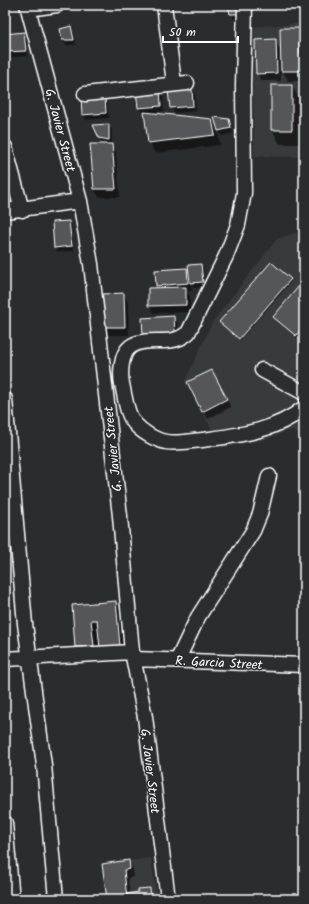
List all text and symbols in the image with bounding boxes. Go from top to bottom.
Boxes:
scale bar [163,18,238,44]
text: 50 m [169,23,196,42]
street label: G. Javier Street [38,86,81,175]
street label: G. Javier Street [98,404,128,492]
street label: R. Garcia Street [175,651,264,676]
street label: G. Javier Street [134,728,165,816]

